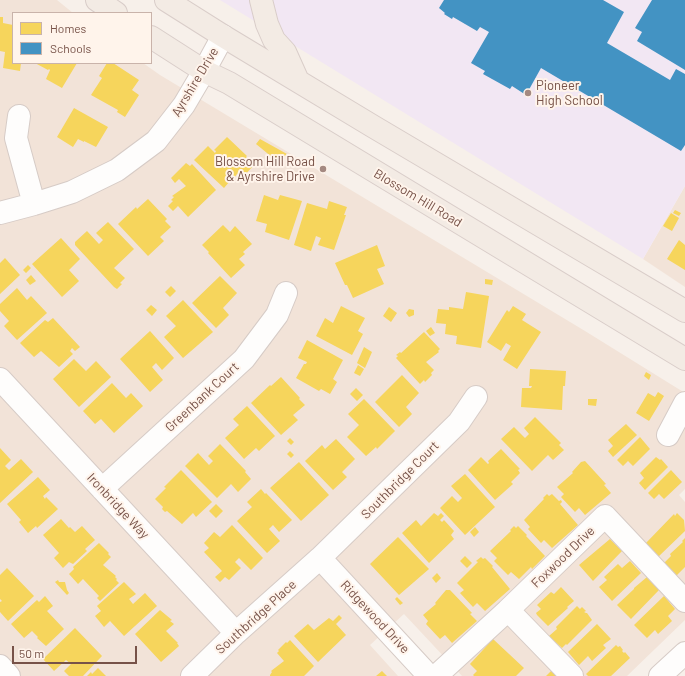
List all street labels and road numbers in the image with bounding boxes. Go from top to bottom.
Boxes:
street label: Ayrshire Drive [168,45,222,119]
street label: Blossom Hill Road [371,166,465,230]
street label: Greenbank Court [162,359,242,435]
street label: Southbridge Court [358,438,442,522]
street label: Ironbridge Way [84,470,152,542]
street label: Foxwood Drive [528,523,598,591]
street label: Southbridge Place [212,577,300,657]
street label: Ridgewood Drive [337,577,413,657]

